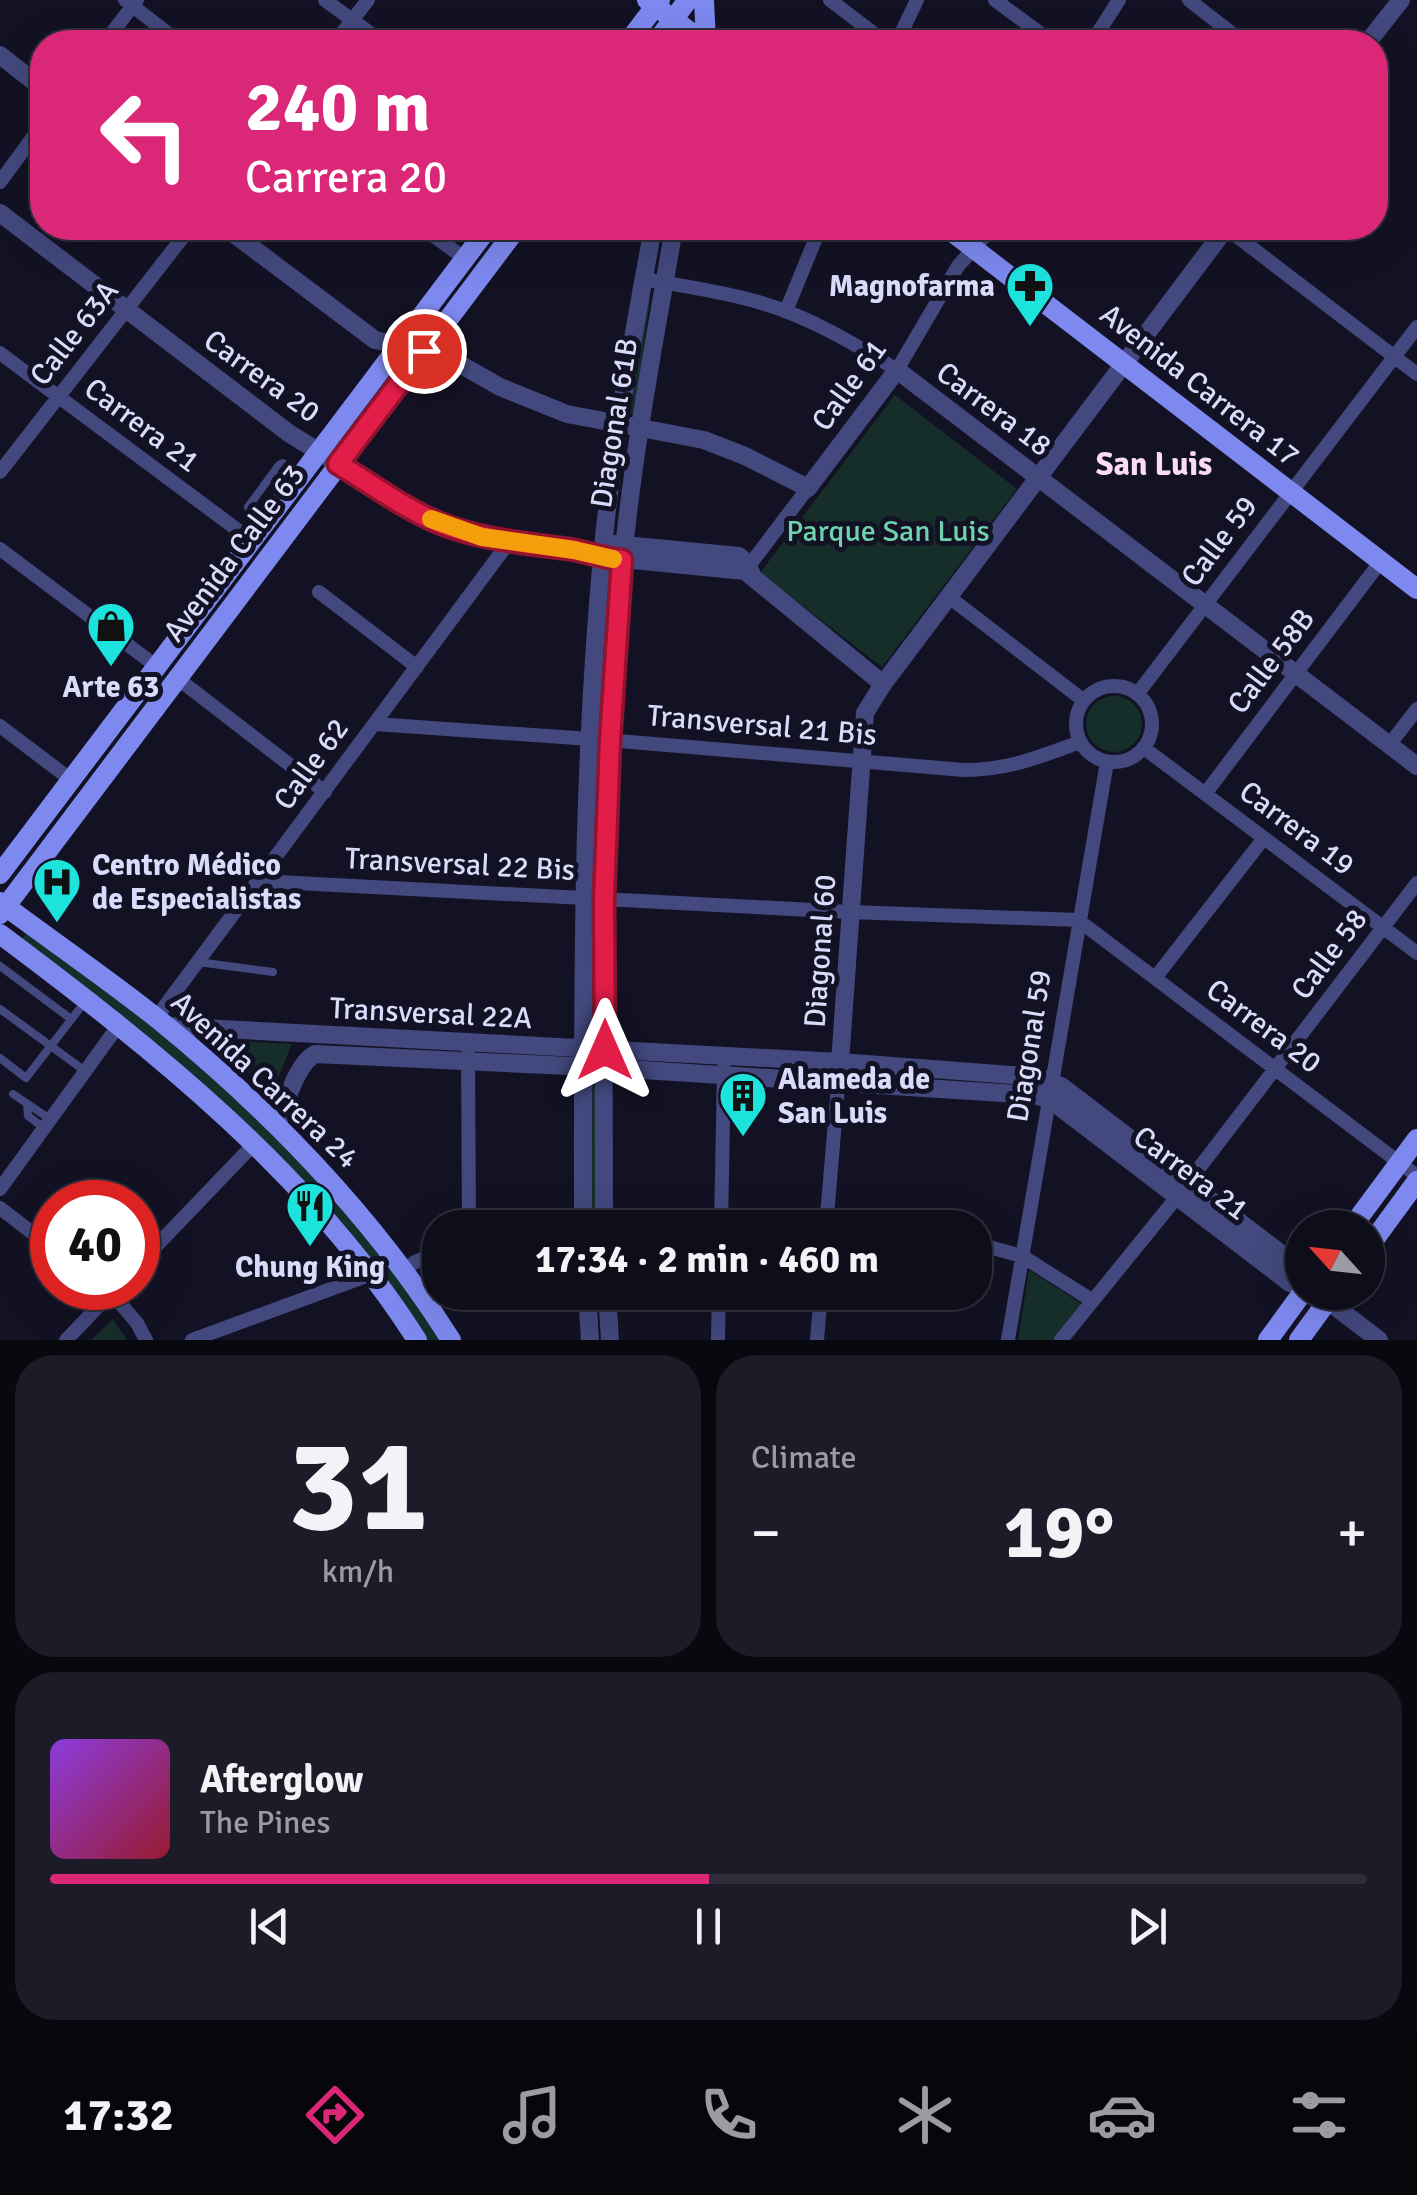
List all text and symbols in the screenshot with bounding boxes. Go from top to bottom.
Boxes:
text: 240 m [245,64,430,150]
icon: left [80,70,210,200]
text: Carrera 20 [245,150,447,205]
pharmacy icon: Magnofarma [1004,260,1056,328]
place label: Magnofarma [829,268,995,305]
street label: Calle 63A [22,274,127,393]
street label: Avenida Carrera 17 [1093,296,1307,475]
pin [382,309,467,394]
street label: Carrera 20 [196,322,327,431]
icon: arrive [397,324,452,379]
street label: Calle 61 [804,332,895,438]
street label: Diagonal 61B [583,335,646,511]
street label: Carrera 18 [929,354,1059,465]
street label: Carrera 21 [77,370,207,481]
district label: San Luis [1096,445,1212,484]
street label: Avenida Calle 63 [156,457,313,649]
street label: Calle 59 [1173,489,1266,594]
park label: Parque San Luis [786,513,990,550]
shop icon: Arte 63 [85,600,137,668]
street label: Calle 58B [1220,601,1323,721]
place label: Arte 63 [62,669,160,706]
street label: Transversal 21 Bis [646,697,878,754]
street label: Calle 62 [266,711,357,817]
street label: Carrera 19 [1232,773,1362,884]
street label: Transversal 22 Bis [344,840,576,889]
place label: Centro Médico de Especialistas [92,847,301,918]
hospital icon: Centro Médico de Especialistas [31,856,83,924]
street label: Diagonal 60 [797,873,844,1029]
street label: Calle 58 [1283,902,1376,1007]
street label: Diagonal 59 [999,967,1060,1125]
street label: Carrera 20 [1199,971,1329,1082]
street label: Avenida Carrera 24 [163,984,366,1177]
street label: Transversal 22A [329,990,533,1037]
position arrow [553,998,657,1102]
place label: Alameda de San Luis [778,1061,930,1132]
building icon: Alameda de San Luis [717,1070,769,1138]
street label: Carrera 21 [1126,1118,1256,1229]
speed limit sign: 40 [30,1180,160,1310]
restaurant icon: Chung King [284,1180,336,1248]
north arrow [1285,1210,1385,1310]
map controls [1285,1210,1385,1310]
text: 17:34 · 2 min · 460 m [535,1236,879,1283]
place label: Chung King [235,1249,385,1286]
text: 31 [288,1407,428,1567]
text: Climate [751,1438,857,1477]
text: 19° [1004,1486,1115,1579]
text: − [751,1499,781,1567]
text: + [1337,1499,1367,1567]
text: km/h [322,1552,394,1591]
text: Afterglow [200,1756,363,1803]
text: The Pines [200,1803,331,1842]
icon: previous [242,1899,297,1954]
icon: pause [681,1899,736,1954]
icon: next [1120,1899,1175,1954]
icon: directions [300,2080,370,2150]
icon: music [497,2080,567,2150]
icon: phone [694,2080,764,2150]
icon: climate [890,2080,960,2150]
icon: car [1087,2080,1157,2150]
icon: filters [1284,2080,1354,2150]
text: 17:32 [63,2088,174,2143]

